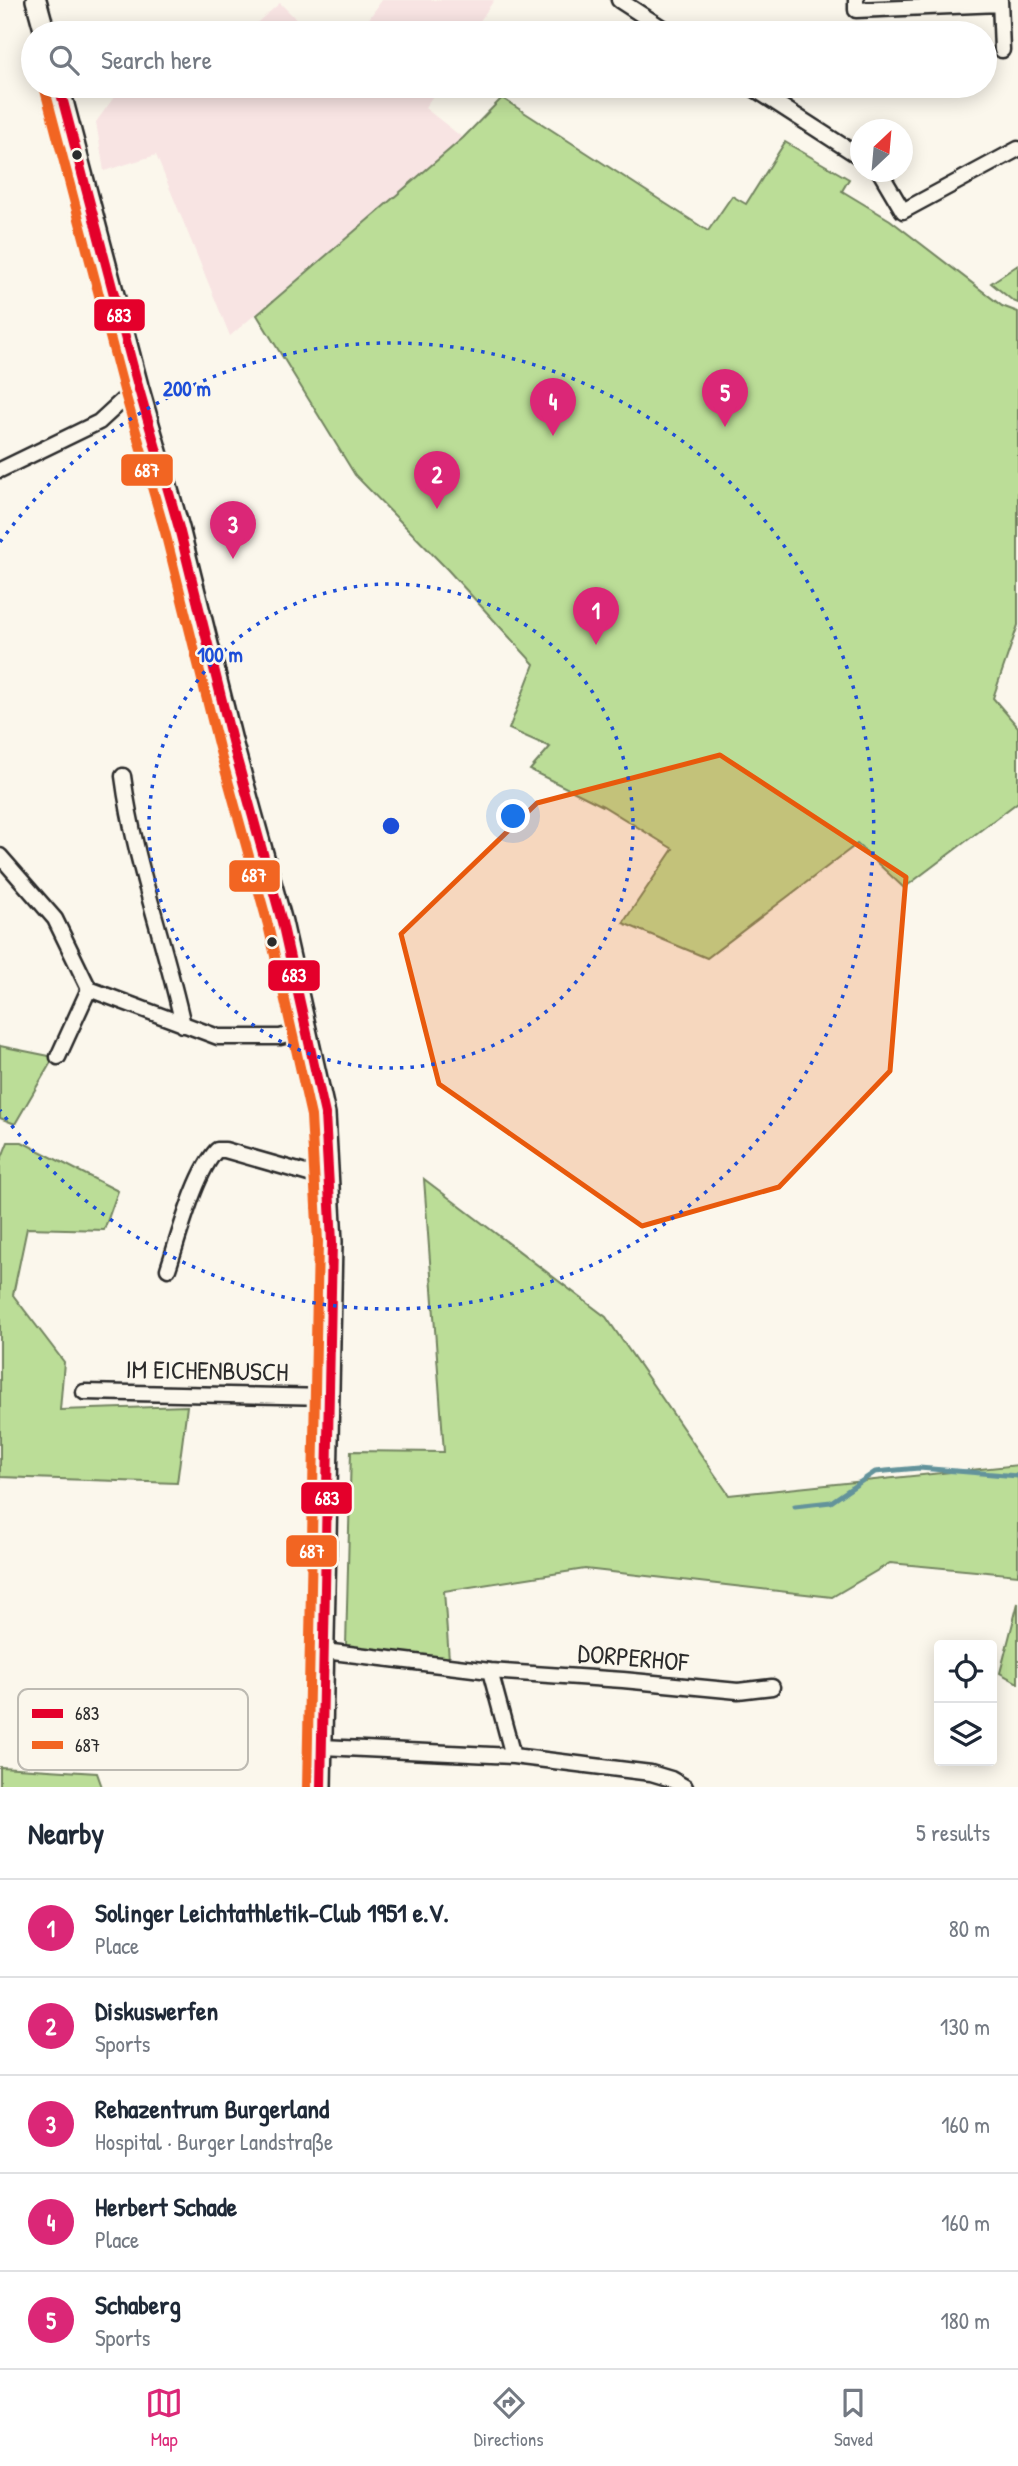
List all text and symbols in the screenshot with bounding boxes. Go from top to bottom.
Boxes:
search box [21,21,997,98]
icon: search [45,41,83,79]
text: Search here [101,42,212,77]
north arrow [850,119,913,182]
unlabelled marker [70,148,84,162]
line badge: 683 [93,298,146,332]
text: 683 [107,302,132,328]
pin: 5 [702,369,748,427]
text: 200 m [163,374,211,403]
pin: 4 [530,378,576,436]
pin: 2 [414,451,460,509]
line badge: 687 [120,453,174,487]
text: 687 [134,457,160,483]
pin: 3 [210,501,256,559]
pin: 1 [573,587,619,645]
text: 100 m [197,640,243,669]
your location [496,799,530,833]
centre of rings [379,814,403,838]
line badge: 687 [228,859,281,893]
text: 687 [241,862,267,888]
unlabelled marker [265,935,279,949]
line badge: 683 [267,959,321,992]
text: 683 [282,962,307,988]
street label: IM EICHENBUSCH [125,1351,289,1389]
line badge: 683 [300,1481,353,1515]
text: 683 [315,1485,340,1511]
line badge: 687 [285,1534,338,1568]
text: 687 [299,1538,325,1564]
street label: DORPERHOF [576,1635,691,1679]
map controls [934,1640,997,1766]
button: locate [934,1640,997,1703]
legend [18,1689,248,1770]
text: 683 [75,1700,99,1726]
button: layers [934,1703,997,1766]
text: 687 [75,1732,100,1758]
text: Nearby [28,1813,104,1853]
text: 5 results [916,1817,990,1848]
text: Solinger Leichtathletik-Club 1951 e.V. [95,1895,449,1930]
text: 1 [47,1913,55,1944]
text: 80 m [949,1913,990,1944]
text: Place [95,1930,139,1961]
text: Diskuswerfen [95,1993,218,2028]
text: 2 [46,2011,56,2042]
text: 130 m [940,2011,990,2042]
text: Sports [95,2028,150,2059]
text: Rehazentrum Burgerland [95,2091,329,2126]
text: 3 [46,2109,56,2140]
text: 160 m [941,2109,990,2140]
text: Hospital · Burger Landstraße [95,2126,333,2157]
text: Herbert Schade [95,2189,237,2224]
text: 4 [47,2207,55,2238]
text: 160 m [941,2207,990,2238]
text: Place [95,2224,139,2255]
text: Schaberg [95,2287,181,2322]
text: 5 [46,2305,56,2336]
text: 180 m [940,2305,990,2336]
text: Sports [95,2322,150,2353]
tab: Map [145,2384,183,2452]
tab: Directions [474,2384,544,2452]
tab: Saved [834,2384,873,2452]

